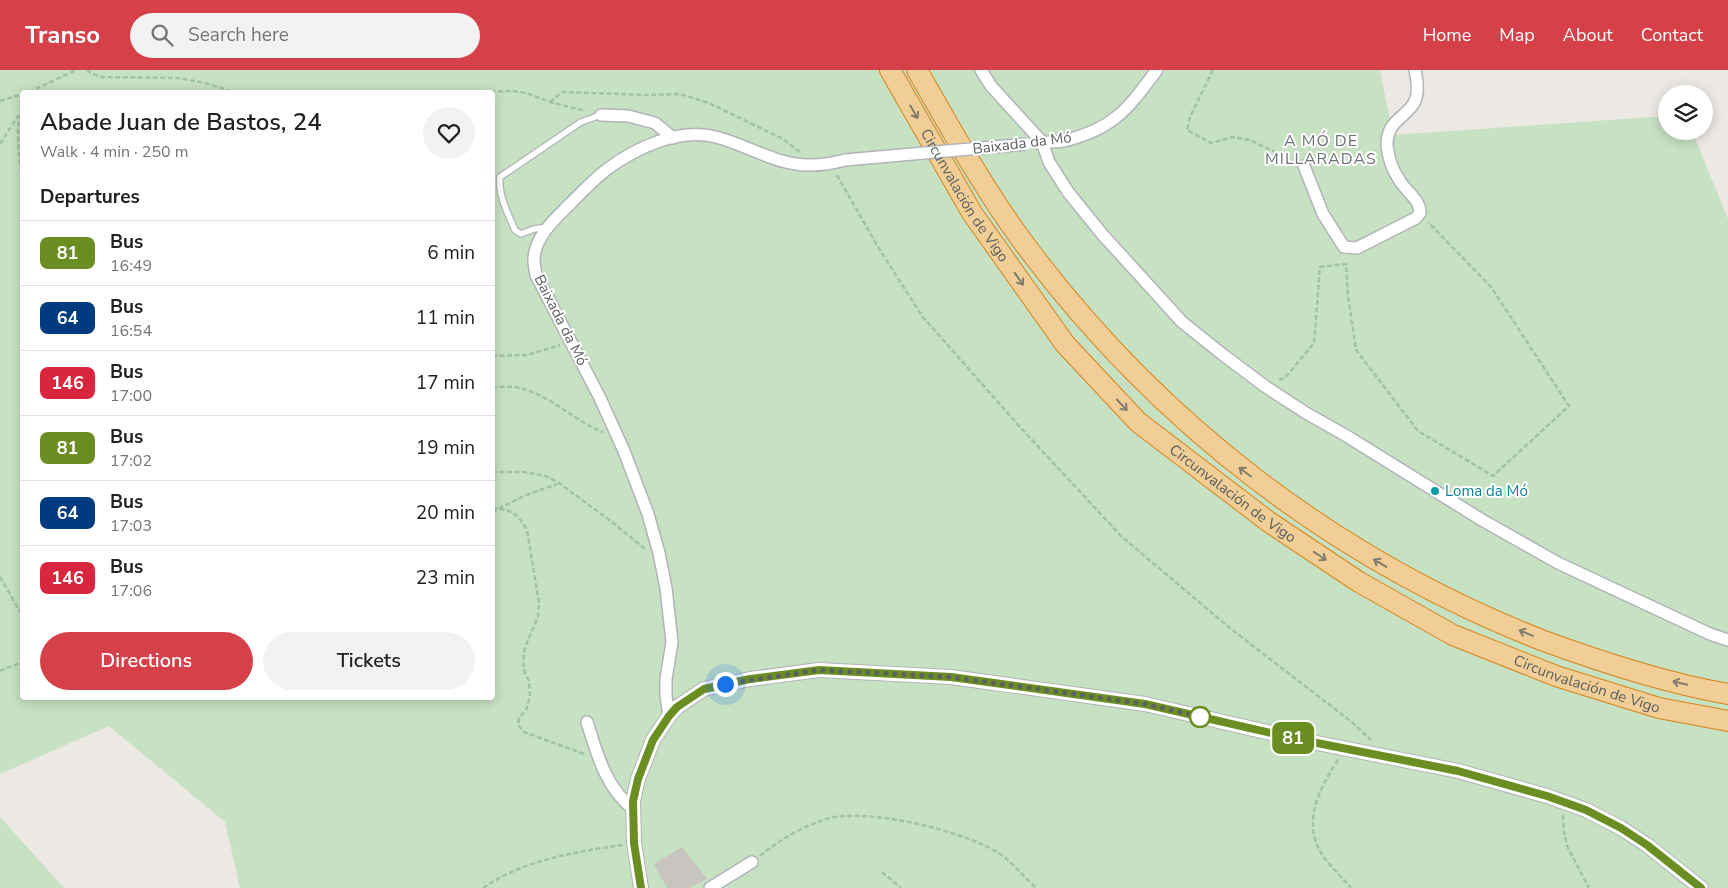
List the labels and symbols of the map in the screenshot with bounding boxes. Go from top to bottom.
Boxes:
one-way arrow [909,105,919,120]
street label: Circunvalación de Vigo [916,125,1014,266]
street label: Baixada da Mó [971,127,1073,159]
district label: A MÓ DE MILLARADAS [1265,130,1377,170]
street label: Baixada da Mó [529,271,593,369]
one-way arrow [1014,272,1024,286]
one-way arrow [1116,398,1128,411]
street label: Circunvalación de Vigo [1165,440,1300,547]
one-way arrow [1239,466,1252,477]
place label: Loma da Mó [1445,481,1528,501]
marker: Loma da Mó [1429,485,1441,497]
one-way arrow [1313,551,1327,561]
one-way arrow [1373,557,1387,567]
one-way arrow [1519,628,1534,638]
street label: Circunvalación de Vigo [1511,650,1663,718]
your location [713,672,738,697]
one-way arrow [1673,678,1689,687]
unlabelled marker [1189,706,1211,728]
line badge: 81 [1270,722,1316,754]

